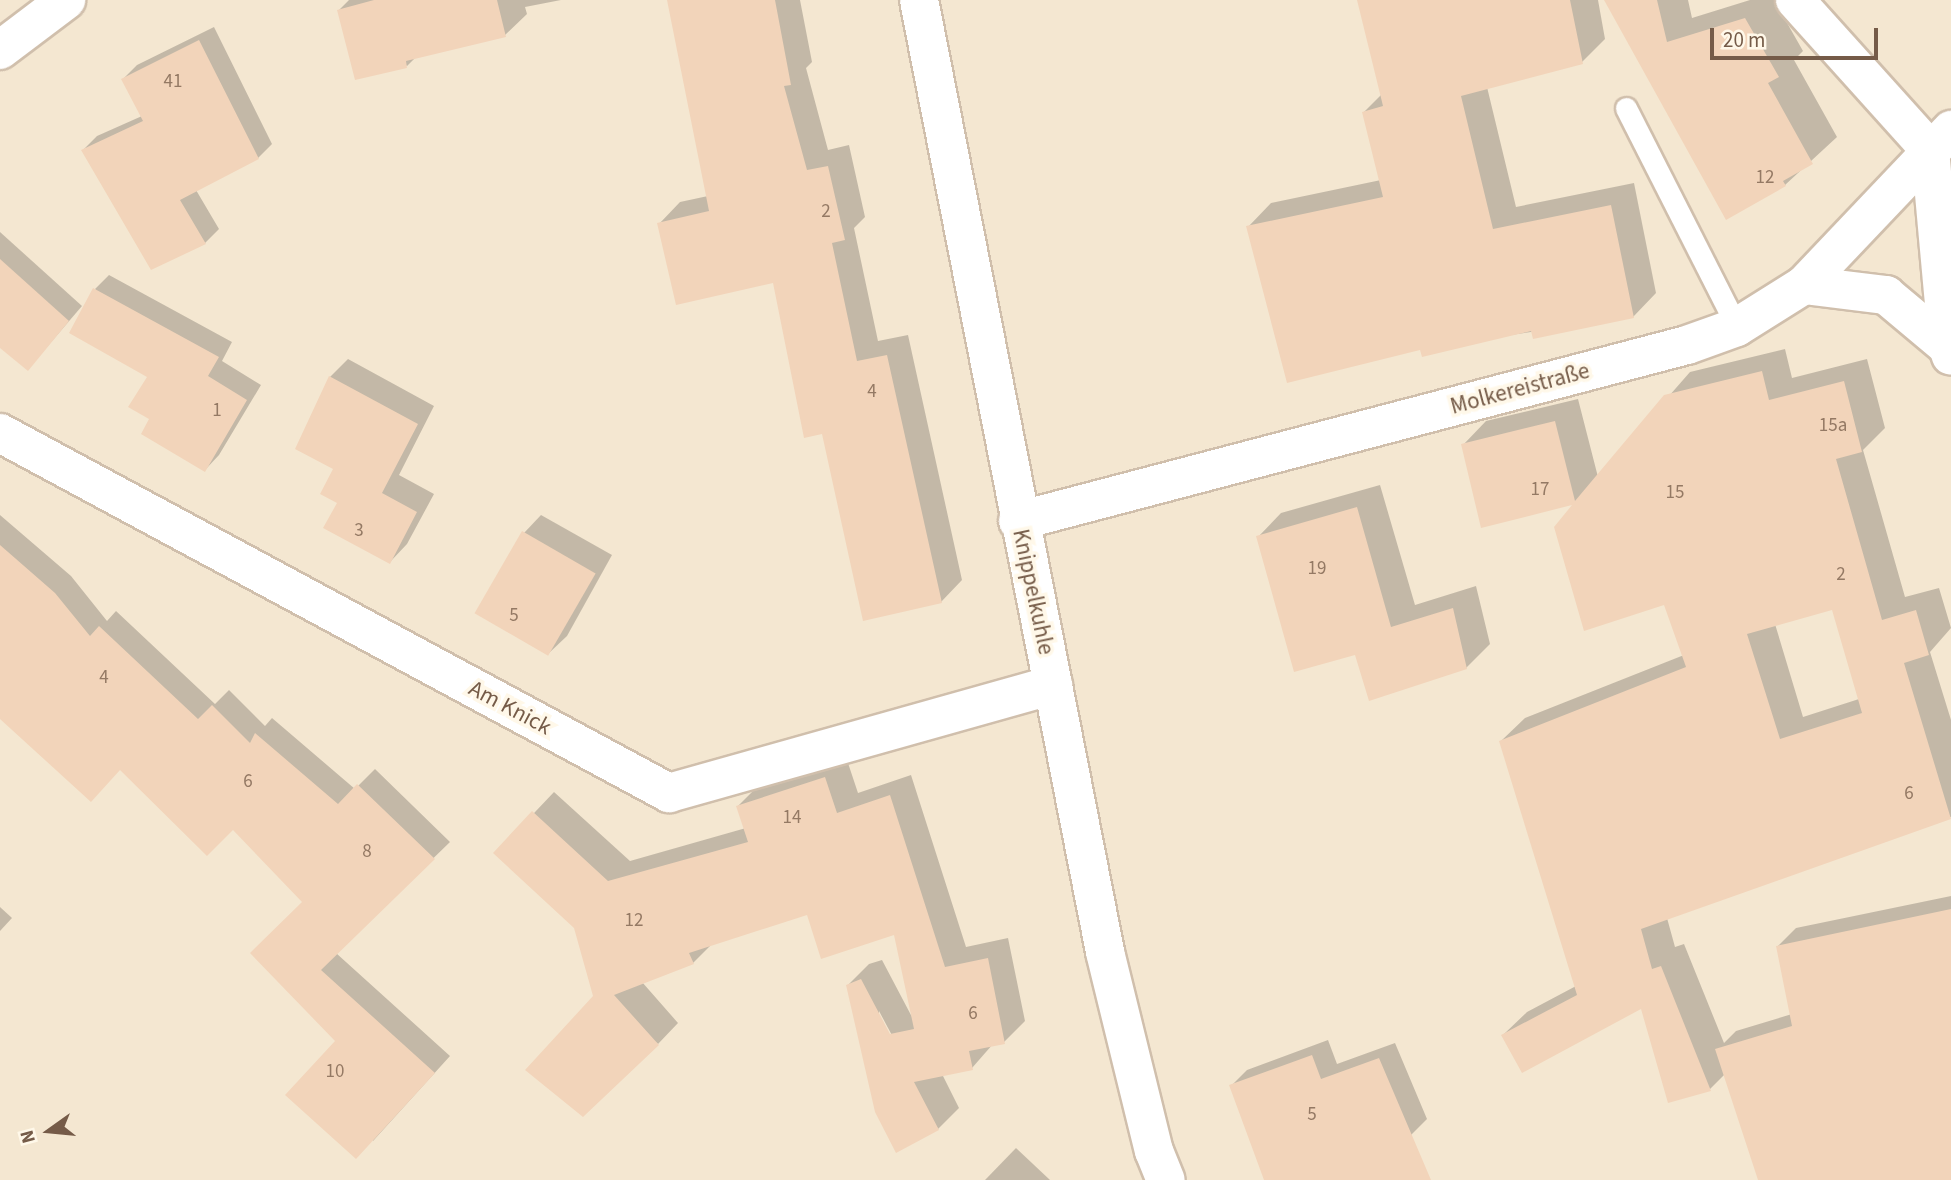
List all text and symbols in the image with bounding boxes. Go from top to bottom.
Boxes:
scale bar [1713,14,1881,58]
text: 20 m [1723,25,1765,55]
house number: 41 [164,71,182,93]
house number: 12 [1756,167,1774,189]
house number: 2 [821,201,831,223]
street label: Molkereistraße [1447,357,1593,421]
house number: 4 [867,381,877,403]
house number: 1 [212,400,222,422]
house number: 15a [1819,415,1847,437]
house number: 17 [1531,479,1549,501]
house number: 15 [1666,482,1684,504]
house number: 3 [354,520,364,542]
street label: Knippelkuhle [1006,527,1060,657]
house number: 19 [1308,558,1326,580]
house number: 2 [1836,564,1846,586]
house number: 5 [509,605,519,627]
house number: 4 [99,667,109,689]
street label: Am Knick [464,675,556,741]
house number: 6 [243,771,253,793]
house number: 6 [1904,783,1914,805]
house number: 14 [783,807,801,829]
house number: 8 [362,841,372,863]
house number: 12 [625,910,643,932]
house number: 6 [968,1003,978,1025]
house number: 10 [326,1061,344,1083]
north arrow [14,1096,84,1166]
house number: 5 [1307,1104,1317,1126]
text: N [14,1127,43,1146]

